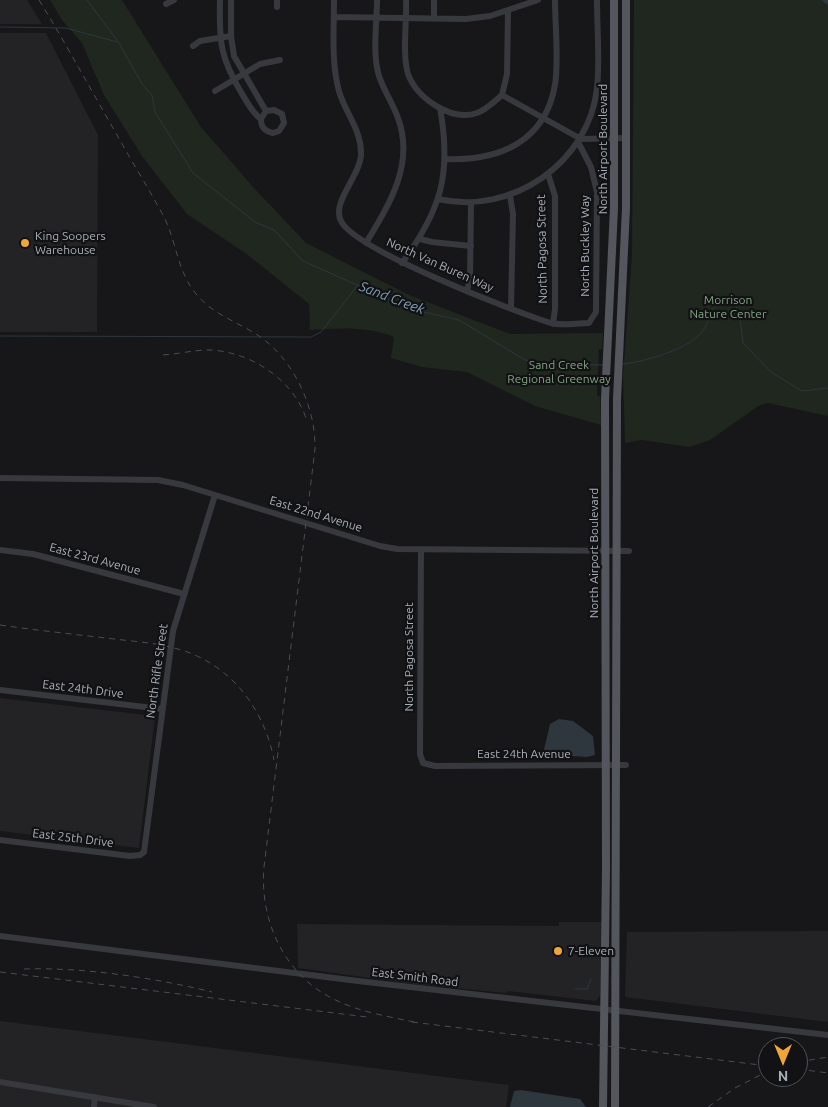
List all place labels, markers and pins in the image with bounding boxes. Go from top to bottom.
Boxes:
place label: King Soopers Warehouse [35,229,106,257]
marker: King Soopers Warehouse [19,237,31,249]
place label: 7-Eleven [568,944,614,958]
marker: 7-Eleven [552,945,564,957]

